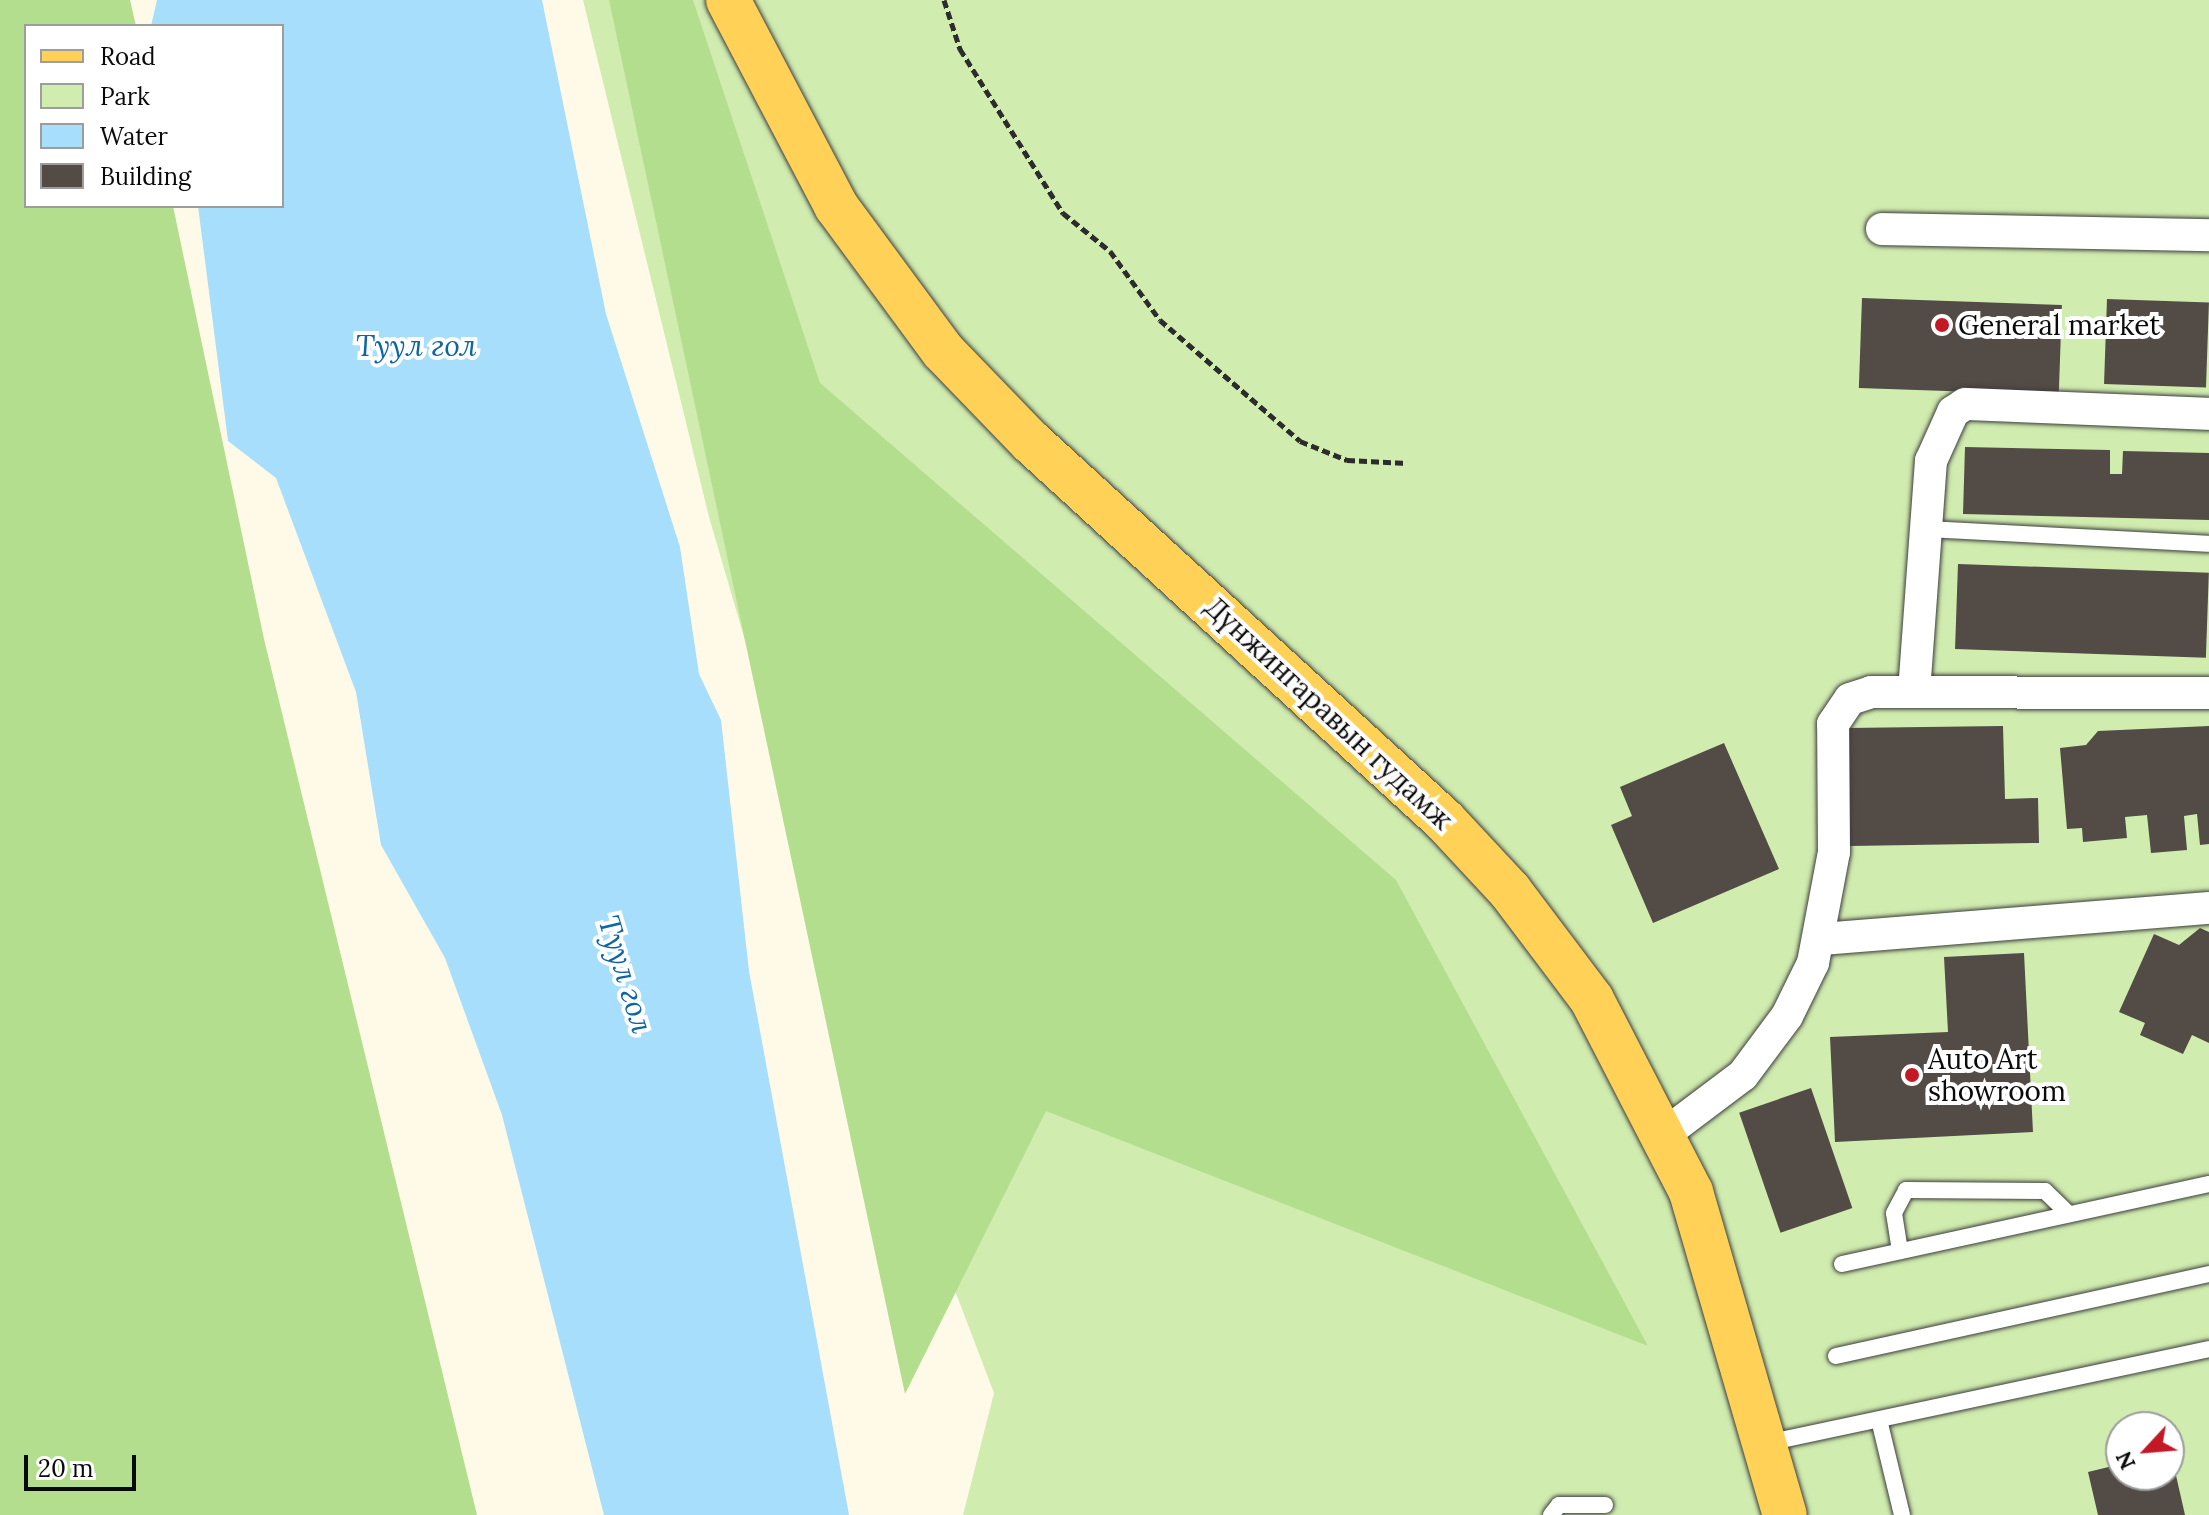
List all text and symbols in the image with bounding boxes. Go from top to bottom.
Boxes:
legend [24,24,284,208]
text: Road [100,41,156,72]
text: Park [100,81,150,112]
text: Water [100,121,168,152]
text: Building [100,161,191,192]
place label: General market [1958,308,2160,342]
marker: General market [1933,316,1951,334]
water label: Туул гол [356,327,476,363]
street label: Дүнжингаравын гудамж [1198,590,1460,836]
water label: Туул гол [591,911,661,1037]
place label: Auto Art showroom [1928,1042,2066,1108]
marker: Auto Art showroom [1903,1066,1921,1084]
north arrow [2105,1411,2185,1491]
scale bar [28,1439,140,1489]
text: N [2109,1447,2142,1474]
text: 20 m [38,1453,94,1484]

